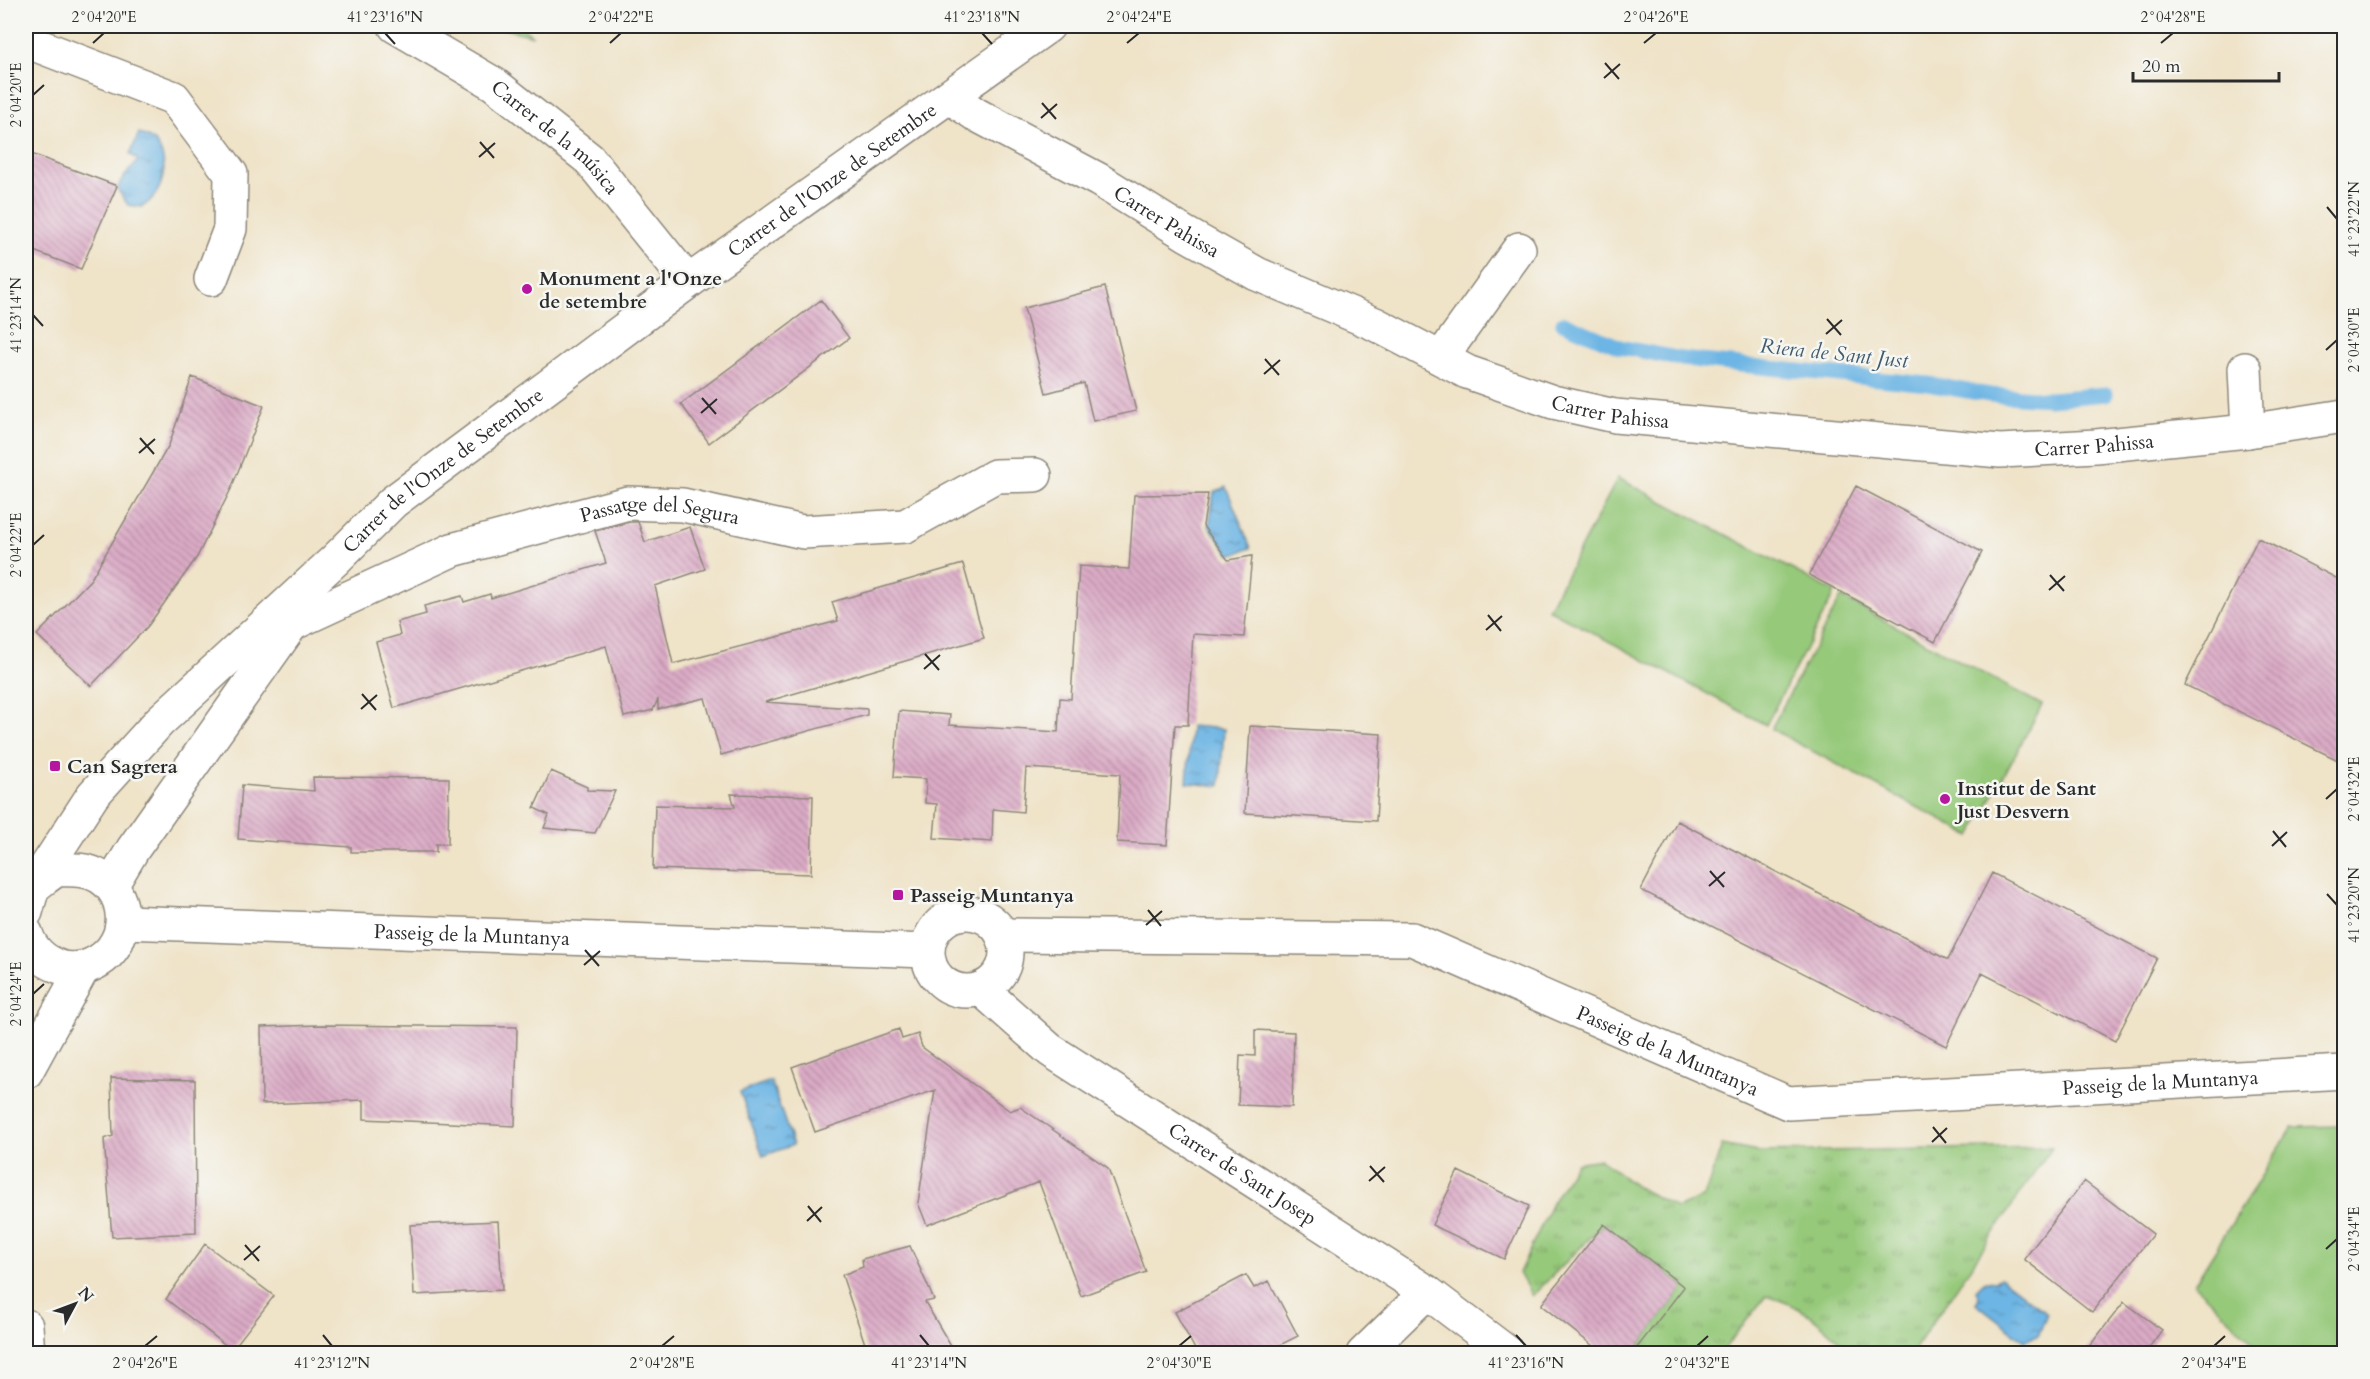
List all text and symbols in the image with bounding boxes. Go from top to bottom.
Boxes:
text: 2°04'20"E [72,7,136,27]
text: 41°23'16"N [347,7,423,27]
text: 2°04'22"E [589,7,653,27]
text: 41°23'18"N [944,7,1020,27]
text: 2°04'24"E [1107,7,1171,27]
text: 2°04'26"E [1624,7,1688,27]
text: 2°04'28"E [2141,7,2205,27]
scale bar [2133,45,2278,83]
text: 20 m [2142,54,2181,79]
text: 2°04'20"E [6,63,26,127]
street label: Carrer de la música [485,74,625,200]
street label: Carrer de l'Onze de Setembre [722,96,942,264]
street label: Carrer Pahissa [1108,179,1225,264]
text: 41°23'22"N [2344,181,2364,257]
place label: Monument a l'Onze de setembre [539,265,722,315]
text: 41°23'14"N [6,277,26,353]
marker: Monument a l'Onze de setembre [520,282,534,296]
text: 2°04'30"E [2344,308,2364,372]
water label: Riera de Sant Just [1759,331,1910,376]
street label: Carrer de l'Onze de Setembre [337,382,549,559]
street label: Carrer Pahissa [1549,389,1671,435]
street label: Carrer Pahissa [2034,427,2155,463]
street label: Passatge del Segura [577,490,742,531]
text: 2°04'22"E [6,513,26,577]
place label: Can Sagrera [67,753,178,780]
text: 2°04'32"E [2344,757,2364,821]
marker: Can Sagrera [48,759,62,773]
place label: Institut de Sant Just Desvern [1954,775,2096,825]
marker: Institut de Sant Just Desvern [1938,792,1952,806]
text: 41°23'20"N [2344,867,2364,943]
place label: Passeig Muntanya [910,882,1074,909]
marker: Passeig Muntanya [891,888,905,902]
street label: Passeig de la Muntanya [373,918,571,952]
text: 2°04'24"E [6,962,26,1026]
street label: Passeig de la Muntanya [1572,999,1763,1103]
street label: Passeig de la Muntanya [2061,1064,2259,1102]
street label: Carrer de Sant Josep [1163,1116,1322,1232]
text: 2°04'34"E [2344,1207,2364,1271]
north arrow [45,1274,105,1334]
text: N [73,1282,98,1307]
text: 2°04'26"E [113,1353,177,1373]
text: 41°23'12"N [294,1353,370,1373]
text: 2°04'28"E [630,1353,694,1373]
text: 41°23'14"N [891,1353,967,1373]
text: 2°04'30"E [1147,1353,1211,1373]
text: 41°23'16"N [1488,1353,1564,1373]
text: 2°04'32"E [1665,1353,1729,1373]
text: 2°04'34"E [2182,1353,2246,1373]

